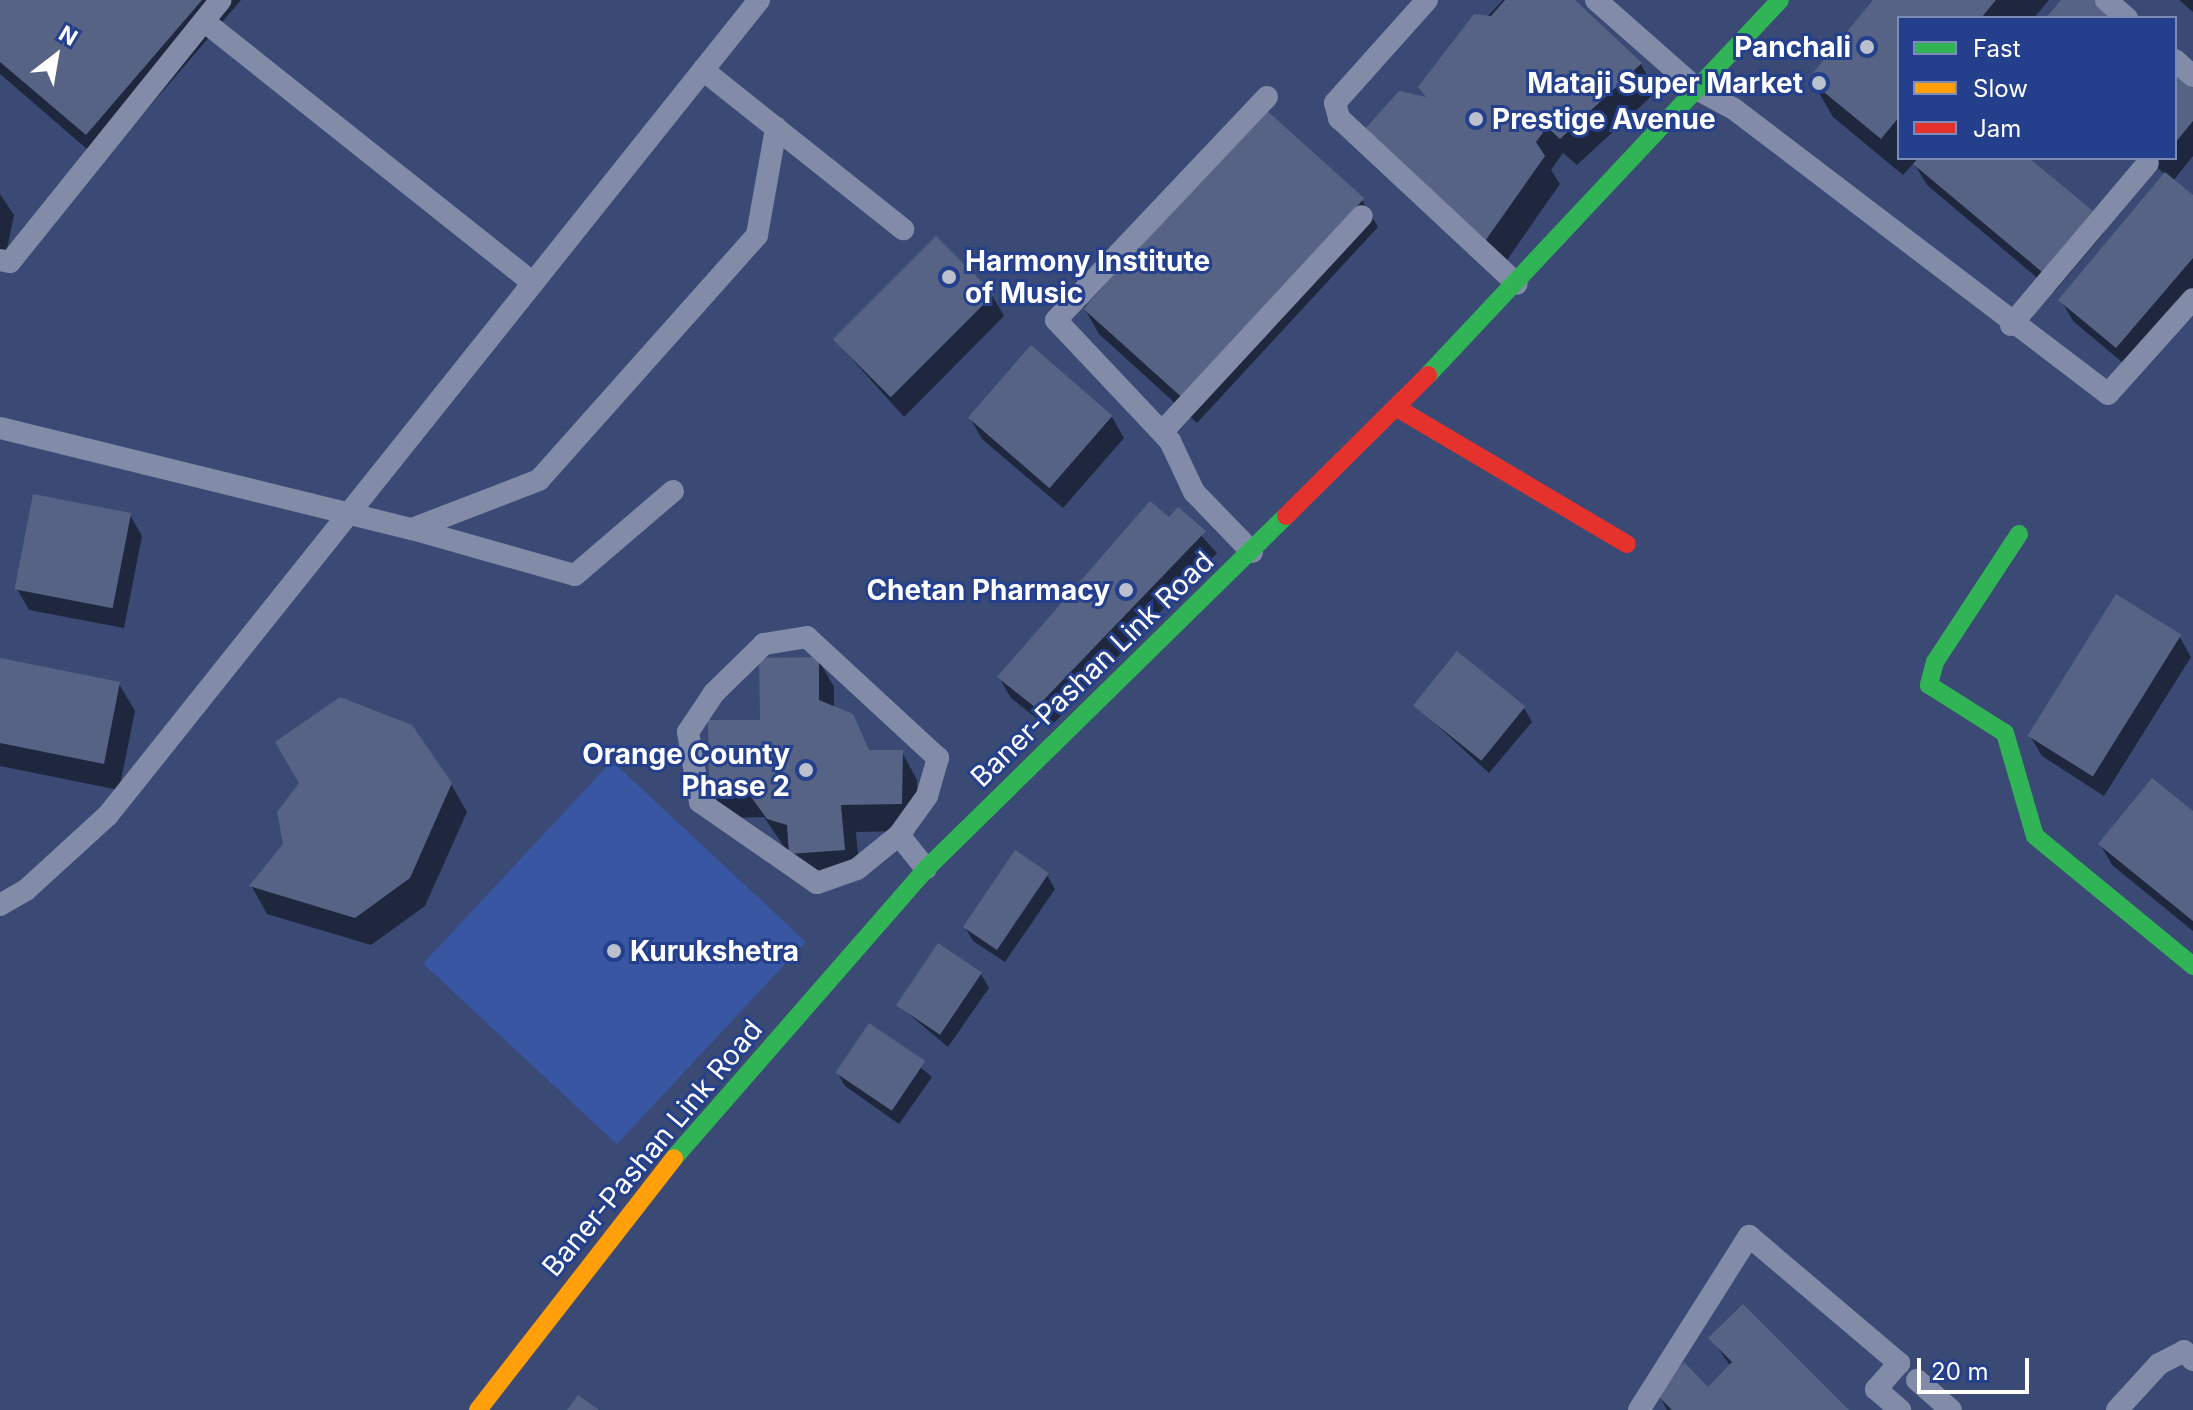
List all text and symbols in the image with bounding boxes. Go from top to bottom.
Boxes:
north arrow [16,16,96,96]
legend [1897,16,2177,160]
text: N [54,20,82,51]
place label: Panchali [1734,30,1851,64]
text: Fast [1973,34,2021,63]
marker: Panchali [1858,38,1876,56]
place label: Mataji Super Market [1527,66,1803,100]
marker: Mataji Super Market [1810,74,1828,92]
text: Slow [1973,74,2028,103]
place label: Prestige Avenue [1492,102,1716,136]
marker: Prestige Avenue [1467,110,1485,128]
text: Jam [1973,114,2021,143]
place label: Harmony Institute of Music [965,244,1210,310]
marker: Harmony Institute of Music [940,268,958,286]
street label: Baner-Pashan Link Road [964,544,1220,794]
place label: Chetan Pharmacy [866,573,1110,607]
marker: Chetan Pharmacy [1117,581,1135,599]
place label: Orange County Phase 2 [582,737,790,803]
marker: Orange County Phase 2 [797,761,815,779]
place label: Kurukshetra [630,934,799,968]
marker: Kurukshetra [605,942,623,960]
street label: Baner-Pashan Link Road [535,1013,769,1283]
scale bar [1921,1342,2033,1392]
text: 20 m [1931,1357,1989,1386]

